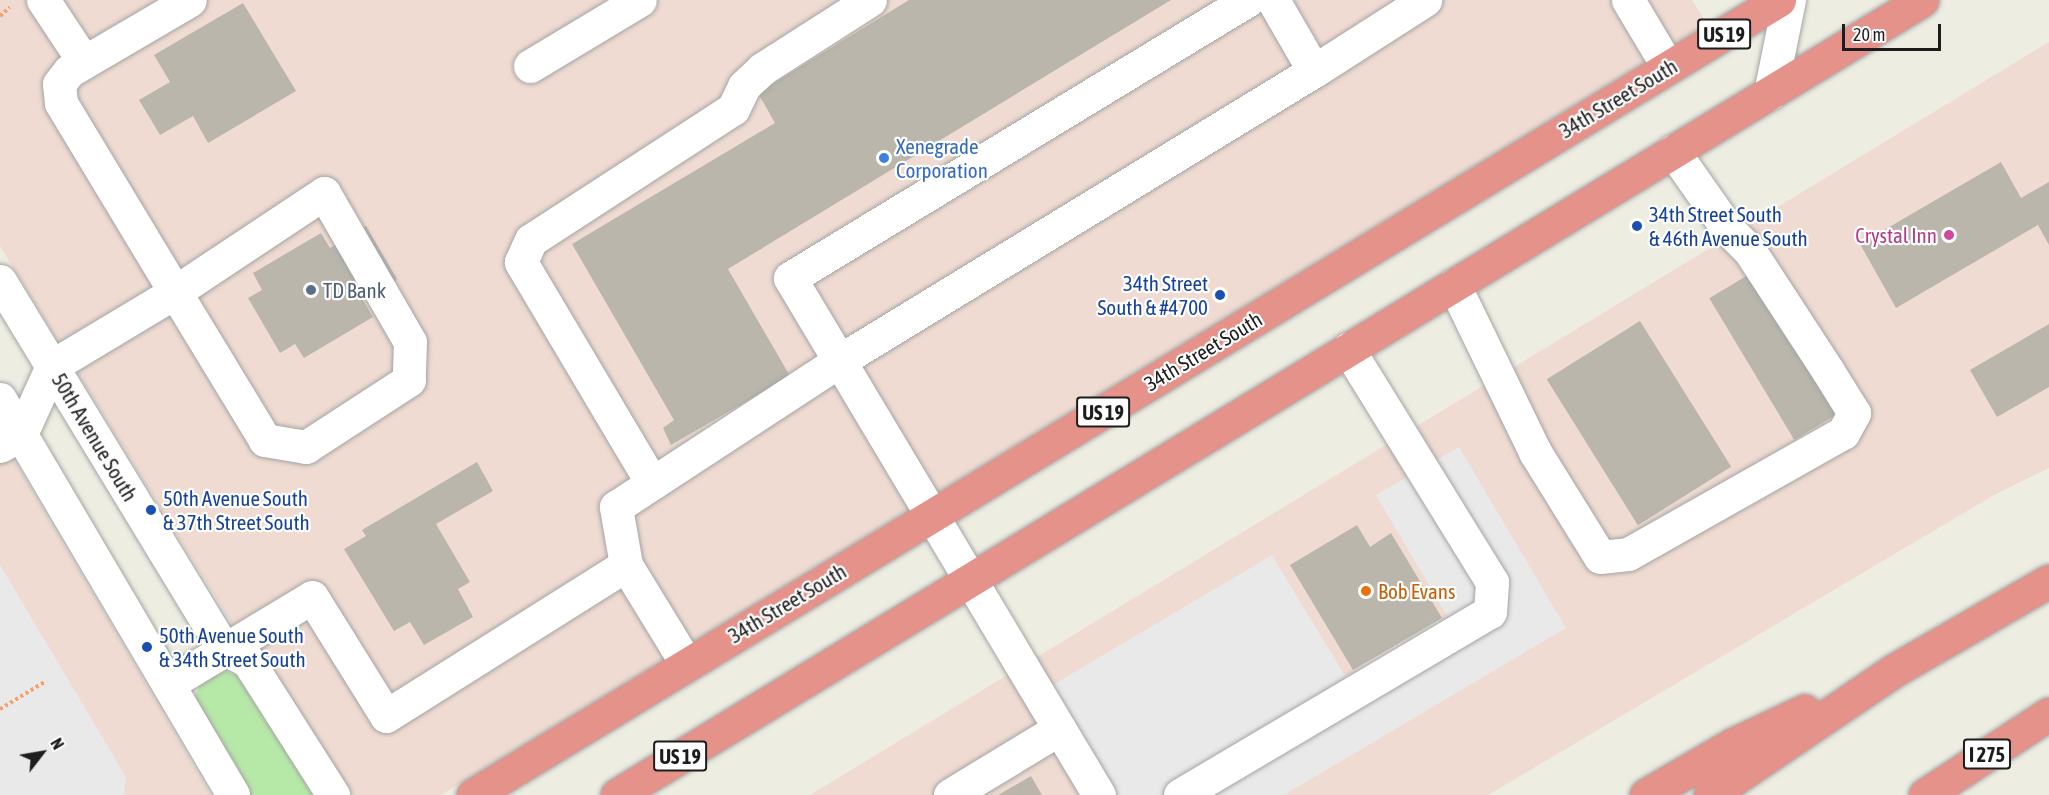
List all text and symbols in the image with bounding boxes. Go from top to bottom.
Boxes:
scale bar [1845,12,1944,50]
road number: US 19 [1697,17,1751,51]
text: 20 m [1853,24,1885,45]
street label: 34th Street South [1555,53,1681,143]
place label: Xenegrade Corporation [896,133,988,183]
marker: Xenegrade Corporation [877,151,891,165]
place label: 34th Street South & 46th Avenue South [1649,201,1808,251]
marker: 34th Street South & 46th Avenue South [1630,219,1644,233]
place label: Crystal Inn [1855,222,1937,248]
marker: Crystal Inn [1942,228,1956,242]
place label: 34th Street South & #4700 [1098,270,1208,320]
place label: TD Bank [323,277,386,303]
marker: TD Bank [304,283,318,297]
marker: 34th Street South & #4700 [1213,288,1227,302]
street label: 34th Street South [1140,306,1266,396]
street label: 50th Avenue South [47,368,143,506]
road number: US 19 [1076,395,1130,429]
place label: 50th Avenue South & 37th Street South [163,485,310,535]
marker: 50th Avenue South & 37th Street South [144,503,158,517]
street label: 34th Street South [724,558,850,648]
place label: Bob Evans [1378,578,1455,604]
marker: Bob Evans [1359,584,1373,598]
place label: 50th Avenue South & 34th Street South [159,622,306,672]
marker: 50th Avenue South & 34th Street South [140,640,154,654]
north arrow [12,723,72,783]
text: N [47,735,68,752]
road number: I 275 [1962,737,2012,771]
road number: US 19 [653,739,707,773]

